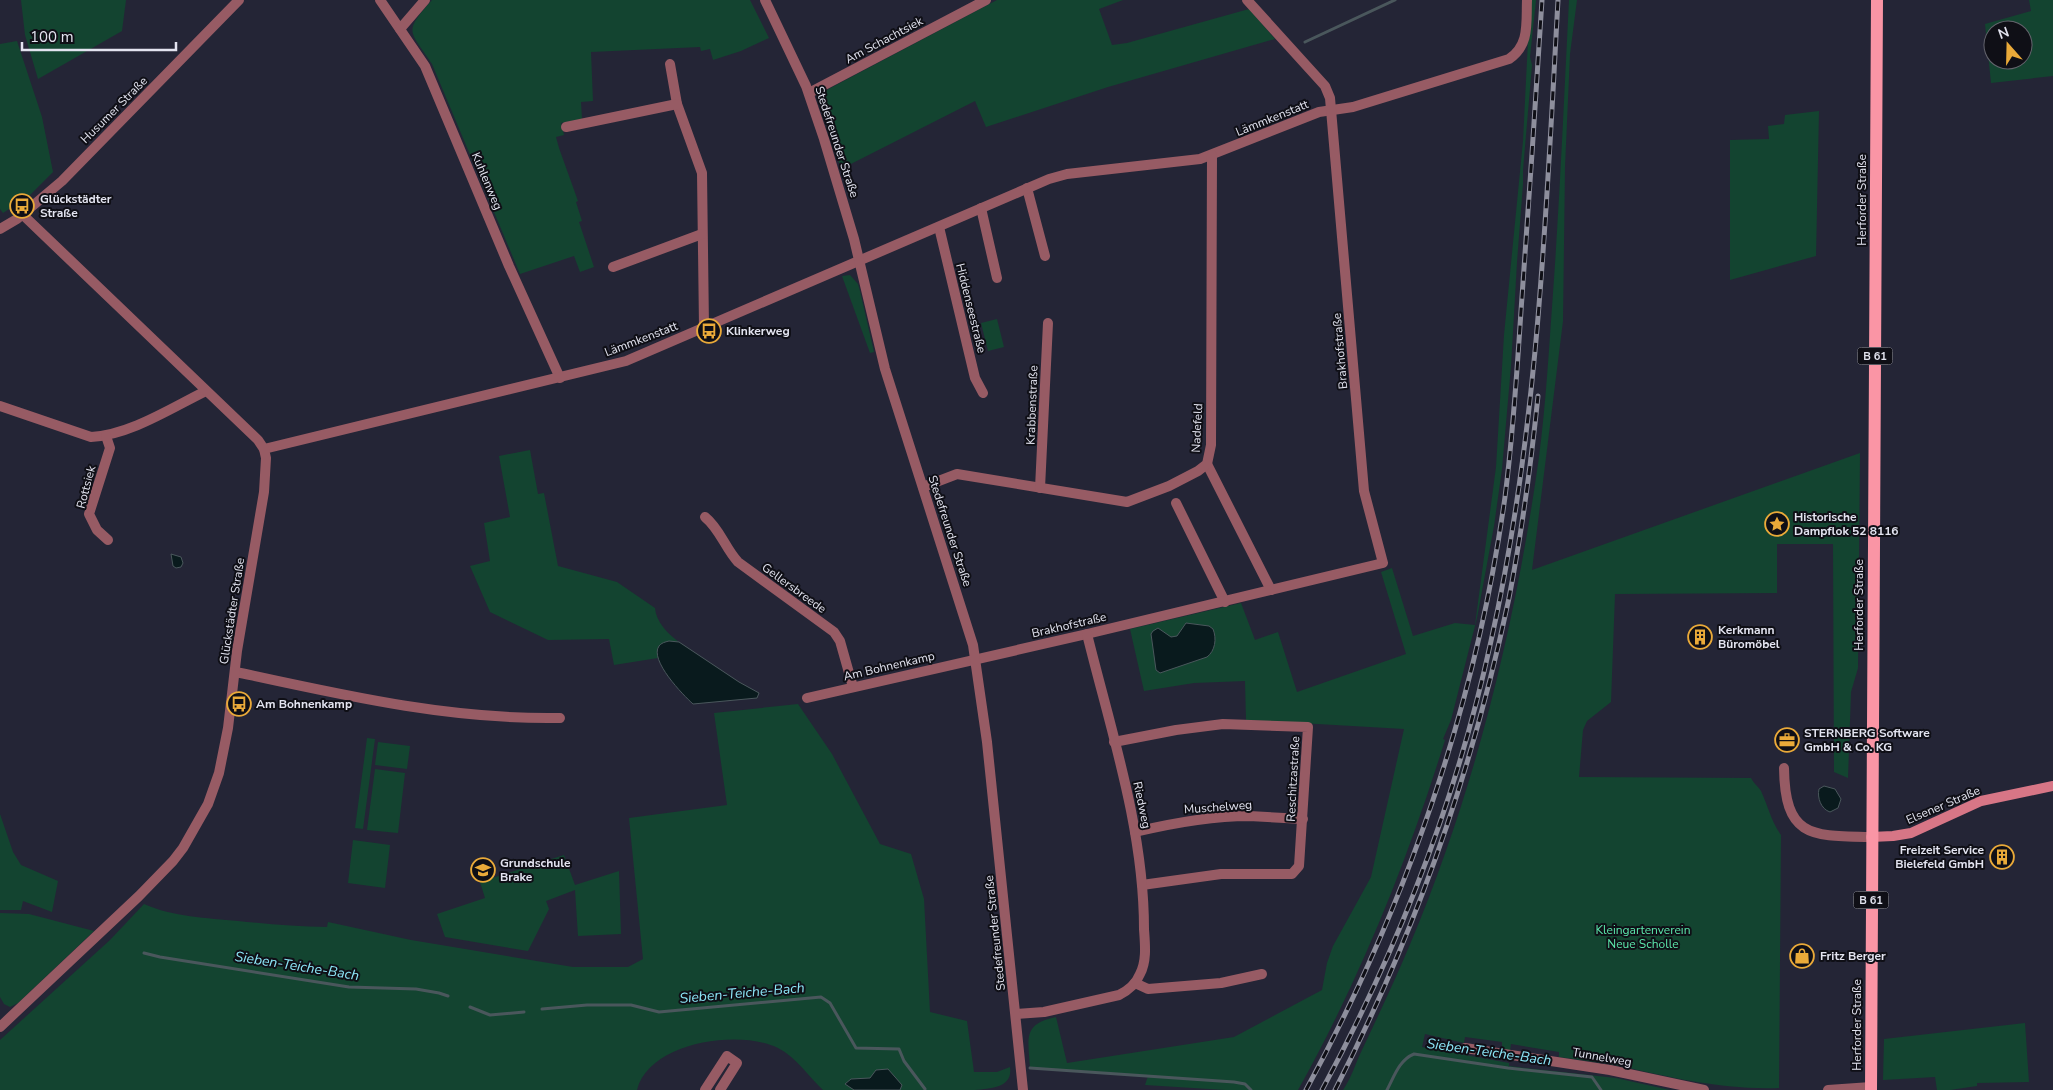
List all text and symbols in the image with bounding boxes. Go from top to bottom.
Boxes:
street label: Am Schachtsiek [842,12,926,67]
scale bar [22,20,176,52]
north arrow [1983,20,2033,70]
text: N [1996,23,2012,44]
text: 100 m [30,27,74,47]
street label: Husumer Straße [77,73,151,147]
street label: Stedefreunder Straße [811,84,863,200]
street label: Lämmkenstatt [1233,96,1311,140]
street label: Kuhlenweg [468,150,506,212]
street label: Herforder Straße [1854,154,1870,246]
place label: Glückstädter Straße [40,191,112,221]
bus stop icon: Glückstädter Straße [9,193,35,219]
street label: Hiddenseestraße [952,261,990,355]
street label: Brakhofstraße [1329,312,1351,390]
street label: Lämmkenstatt [602,317,681,360]
bus stop icon: Klinkerweg [696,318,722,344]
place label: Klinkerweg [726,323,790,339]
road number: B 61 [1858,348,1892,364]
street label: Krabbenstraße [1023,365,1041,445]
street label: Nadefeld [1188,403,1206,453]
street label: Rottsiek [73,463,100,510]
street label: Stedefreunder Straße [924,473,976,589]
place label: Historische Dampflok 52 8116 [1794,509,1899,539]
place icon: Historische Dampflok 52 8116 [1764,511,1790,537]
street label: Glückstädter Straße [216,557,248,665]
street label: Gellersbreede [759,559,829,617]
street label: Herforder Straße [1851,559,1867,651]
street label: Brakhofstraße [1030,609,1108,641]
place label: Kerkmann Büromöbel [1718,622,1780,652]
building icon: Kerkmann Büromöbel [1687,624,1713,650]
street label: Am Bohnenkamp [842,648,936,684]
bus stop icon: Am Bohnenkamp [226,691,252,717]
place label: Am Bohnenkamp [256,696,352,712]
place label: STERNBERG Software GmbH & Co. KG [1804,725,1930,755]
office icon: STERNBERG Software GmbH & Co. KG [1774,727,1800,753]
street label: Reschitzastraße [1283,736,1303,822]
street label: Riedweg [1129,780,1155,830]
street label: Elsener Straße [1903,782,1983,828]
street label: Muschelweg [1183,797,1253,817]
place label: Freizeit Service Bielefeld GmbH [1895,842,1984,872]
building icon: Freizeit Service Bielefeld GmbH [1989,844,2015,870]
place label: Grundschule Brake [500,855,571,885]
school or university icon: Grundschule Brake [470,857,496,883]
street label: Stedefreunder Straße [981,874,1009,992]
road number: B 61 [1854,892,1888,908]
park label: Kleingartenverein Neue Scholle [1596,922,1690,952]
shop icon: Fritz Berger [1789,943,1815,969]
water label: Sieben-Teiche-Bach [234,947,361,985]
place label: Fritz Berger [1820,948,1886,964]
water label: Sieben-Teiche-Bach [679,978,805,1008]
street label: Herforder Straße [1849,979,1865,1071]
water label: Sieben-Teiche-Bach [1426,1034,1553,1070]
street label: Tunnelweg [1571,1044,1633,1070]

